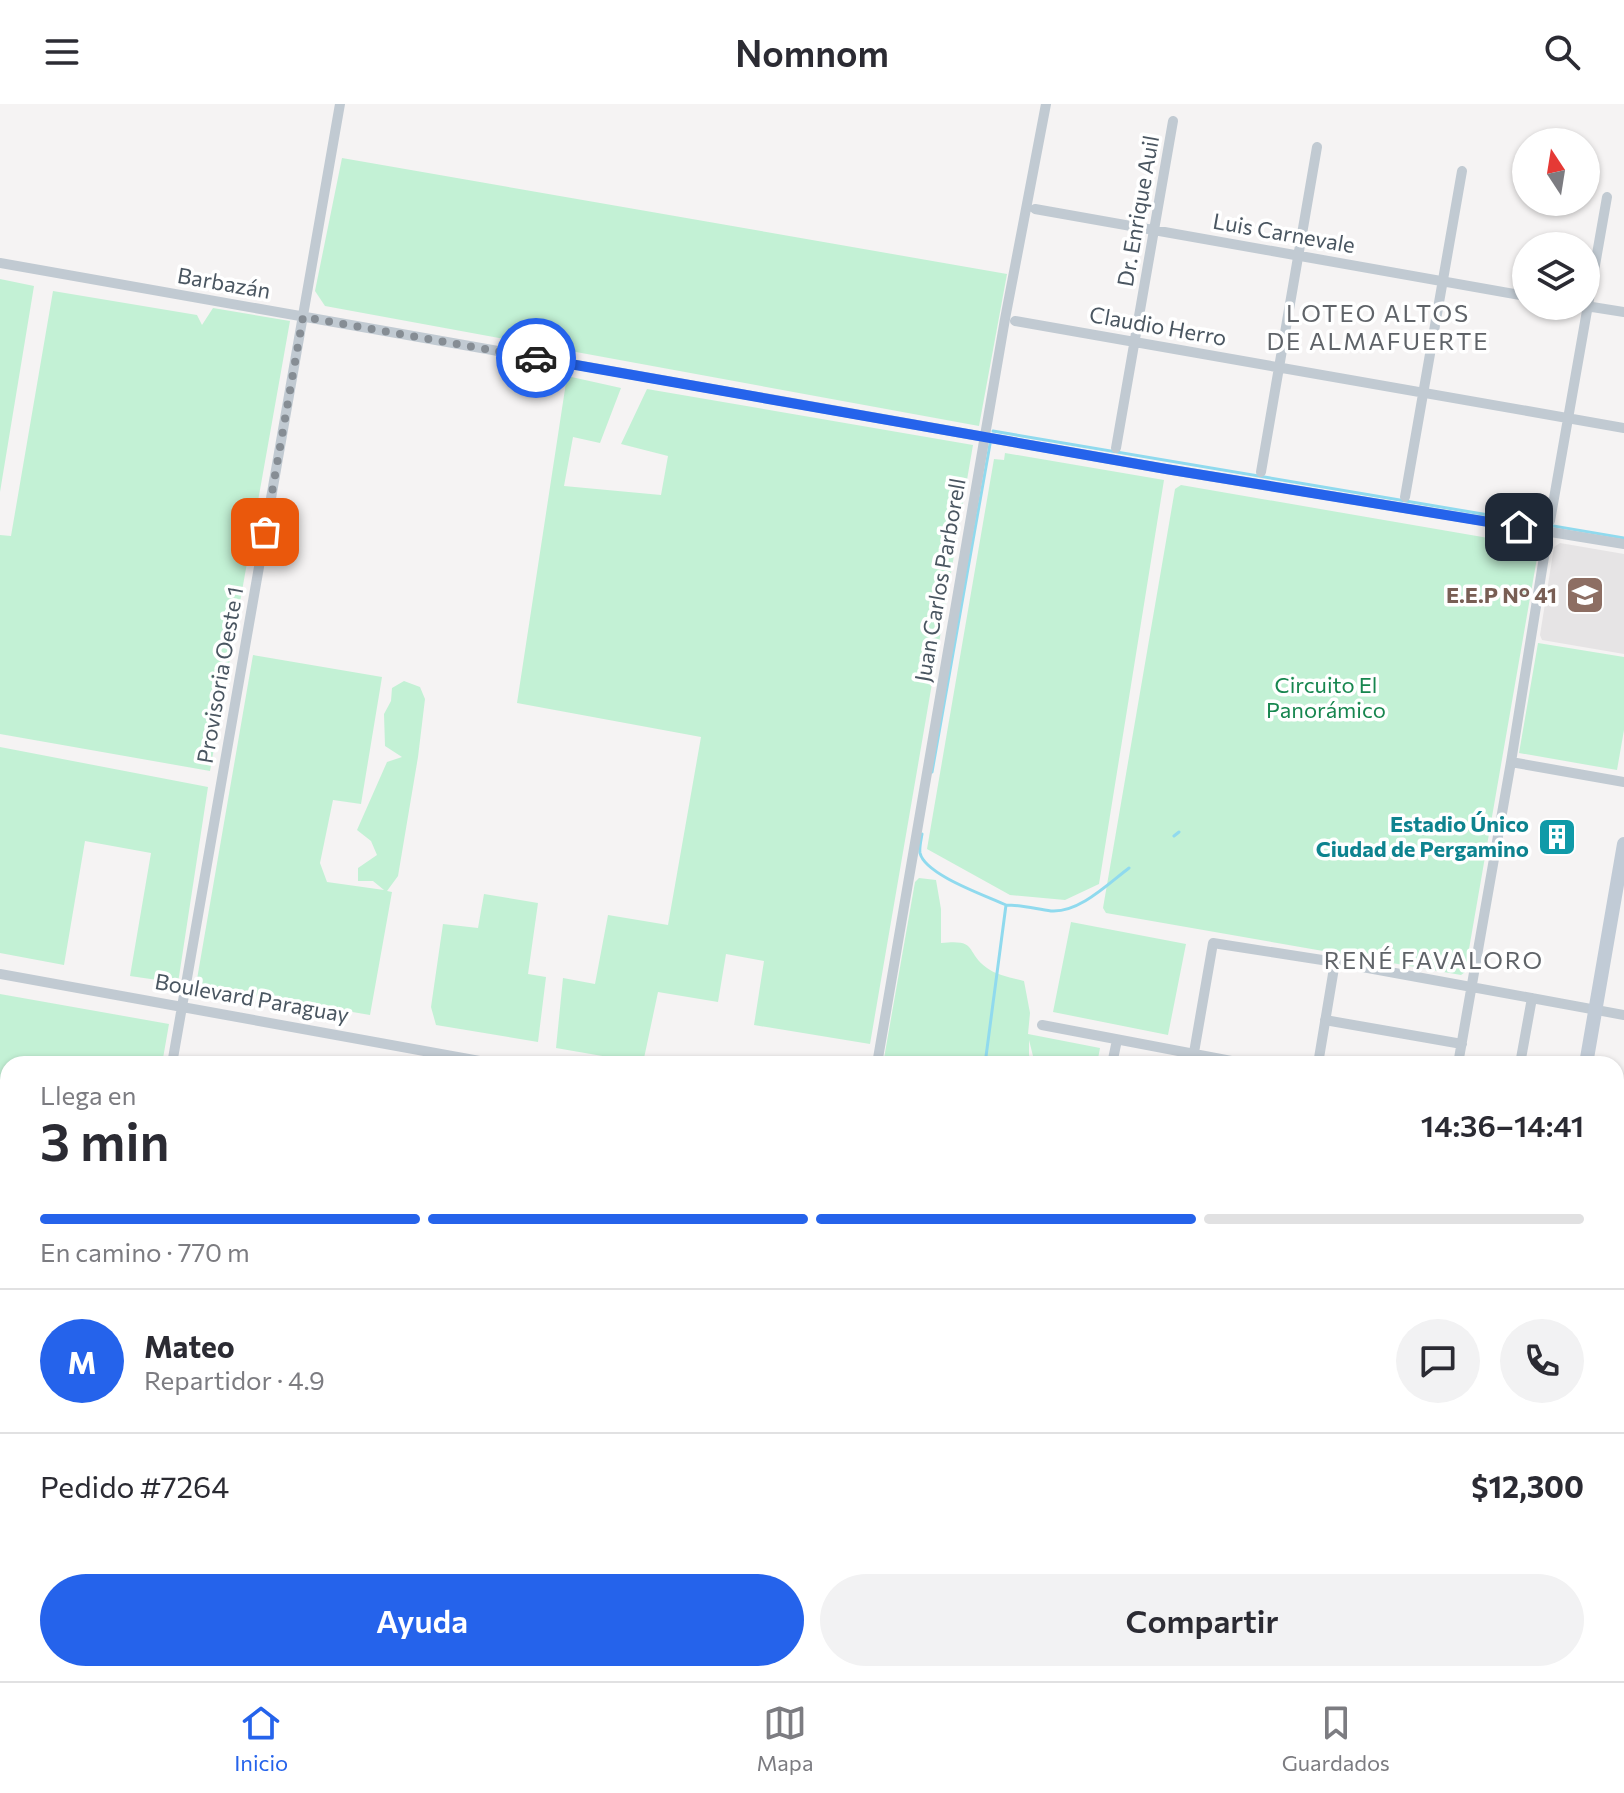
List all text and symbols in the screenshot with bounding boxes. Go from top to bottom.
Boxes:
icon: menu [40,30,84,74]
text: Nomnom [735,30,889,74]
icon: search [1540,30,1584,74]
north arrow [1512,128,1600,216]
map controls [1512,128,1600,320]
street label: Dr. Enrique Auil [1111,133,1164,289]
street label: Luis Carnevale [1211,207,1357,258]
button: layers [1512,232,1600,320]
street label: Barbazán [175,261,273,304]
district label: LOTEO ALTOS DE ALMAFUERTE [1266,298,1490,355]
street label: Claudio Herro [1087,300,1229,351]
courier [496,318,576,398]
icon: car [514,336,558,380]
street label: Juan Carlos Parborell [908,476,971,684]
pin [1485,493,1553,561]
pin [231,498,299,566]
icon: home [1497,505,1541,549]
icon: bag [243,510,287,554]
school or university icon: E.E.P N° 41 [1564,574,1606,616]
place label: E.E.P N° 41 [1446,581,1557,608]
street label: Provisoria Oeste 1 [191,585,248,765]
park label: Circuito El Panorámico [1266,671,1386,723]
place label: Estadio Único Ciudad de Pergamino [1316,810,1529,862]
building icon: Estadio Único Ciudad de Pergamino [1536,816,1578,858]
district label: RENÉ FAVALORO [1324,945,1544,974]
street label: Boulevard Paraguay [153,967,351,1028]
text: Llega en [40,1079,136,1110]
text: 14:36–14:41 [1421,1106,1584,1143]
text: 3 min [40,1108,169,1172]
text: En camino · 770 m [40,1236,250,1267]
button: chat [1396,1319,1480,1403]
button: phone [1500,1319,1584,1403]
text: Mateo [144,1327,235,1364]
text: M [68,1343,96,1380]
text: Repartidor · 4.9 [144,1364,325,1395]
text: Pedido #7264 [40,1467,229,1504]
text: $12,300 [1471,1467,1584,1504]
button: Ayuda [40,1574,804,1666]
button: Compartir [820,1574,1584,1666]
tab: Inicio [234,1701,288,1776]
tab: Mapa [757,1701,813,1776]
tab: Guardados [1282,1701,1390,1776]

